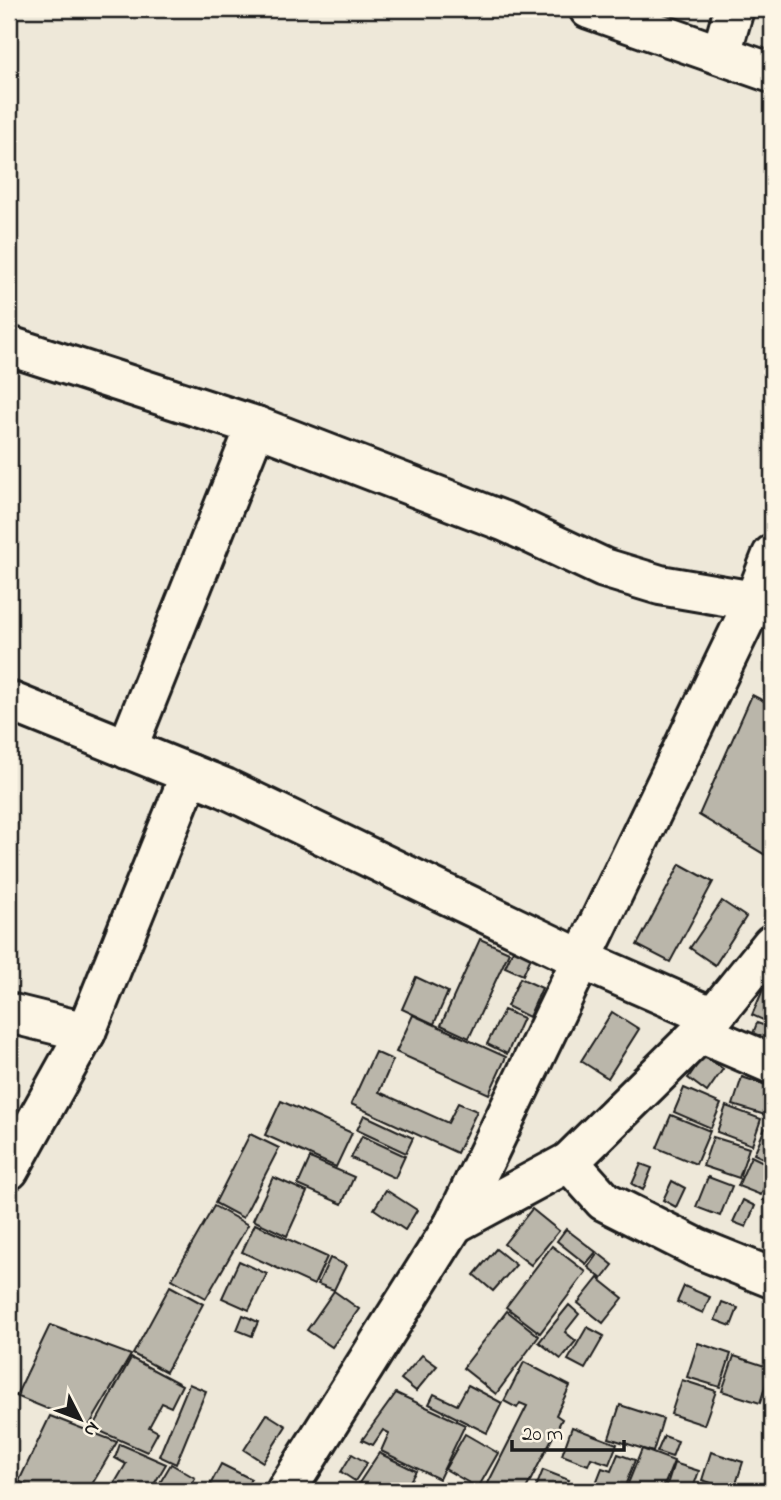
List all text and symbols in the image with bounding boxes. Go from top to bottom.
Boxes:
north arrow [46,1384,116,1454]
scale bar [512,1409,624,1453]
text: N [76,1415,105,1443]
text: 20 m [522,1420,563,1450]

